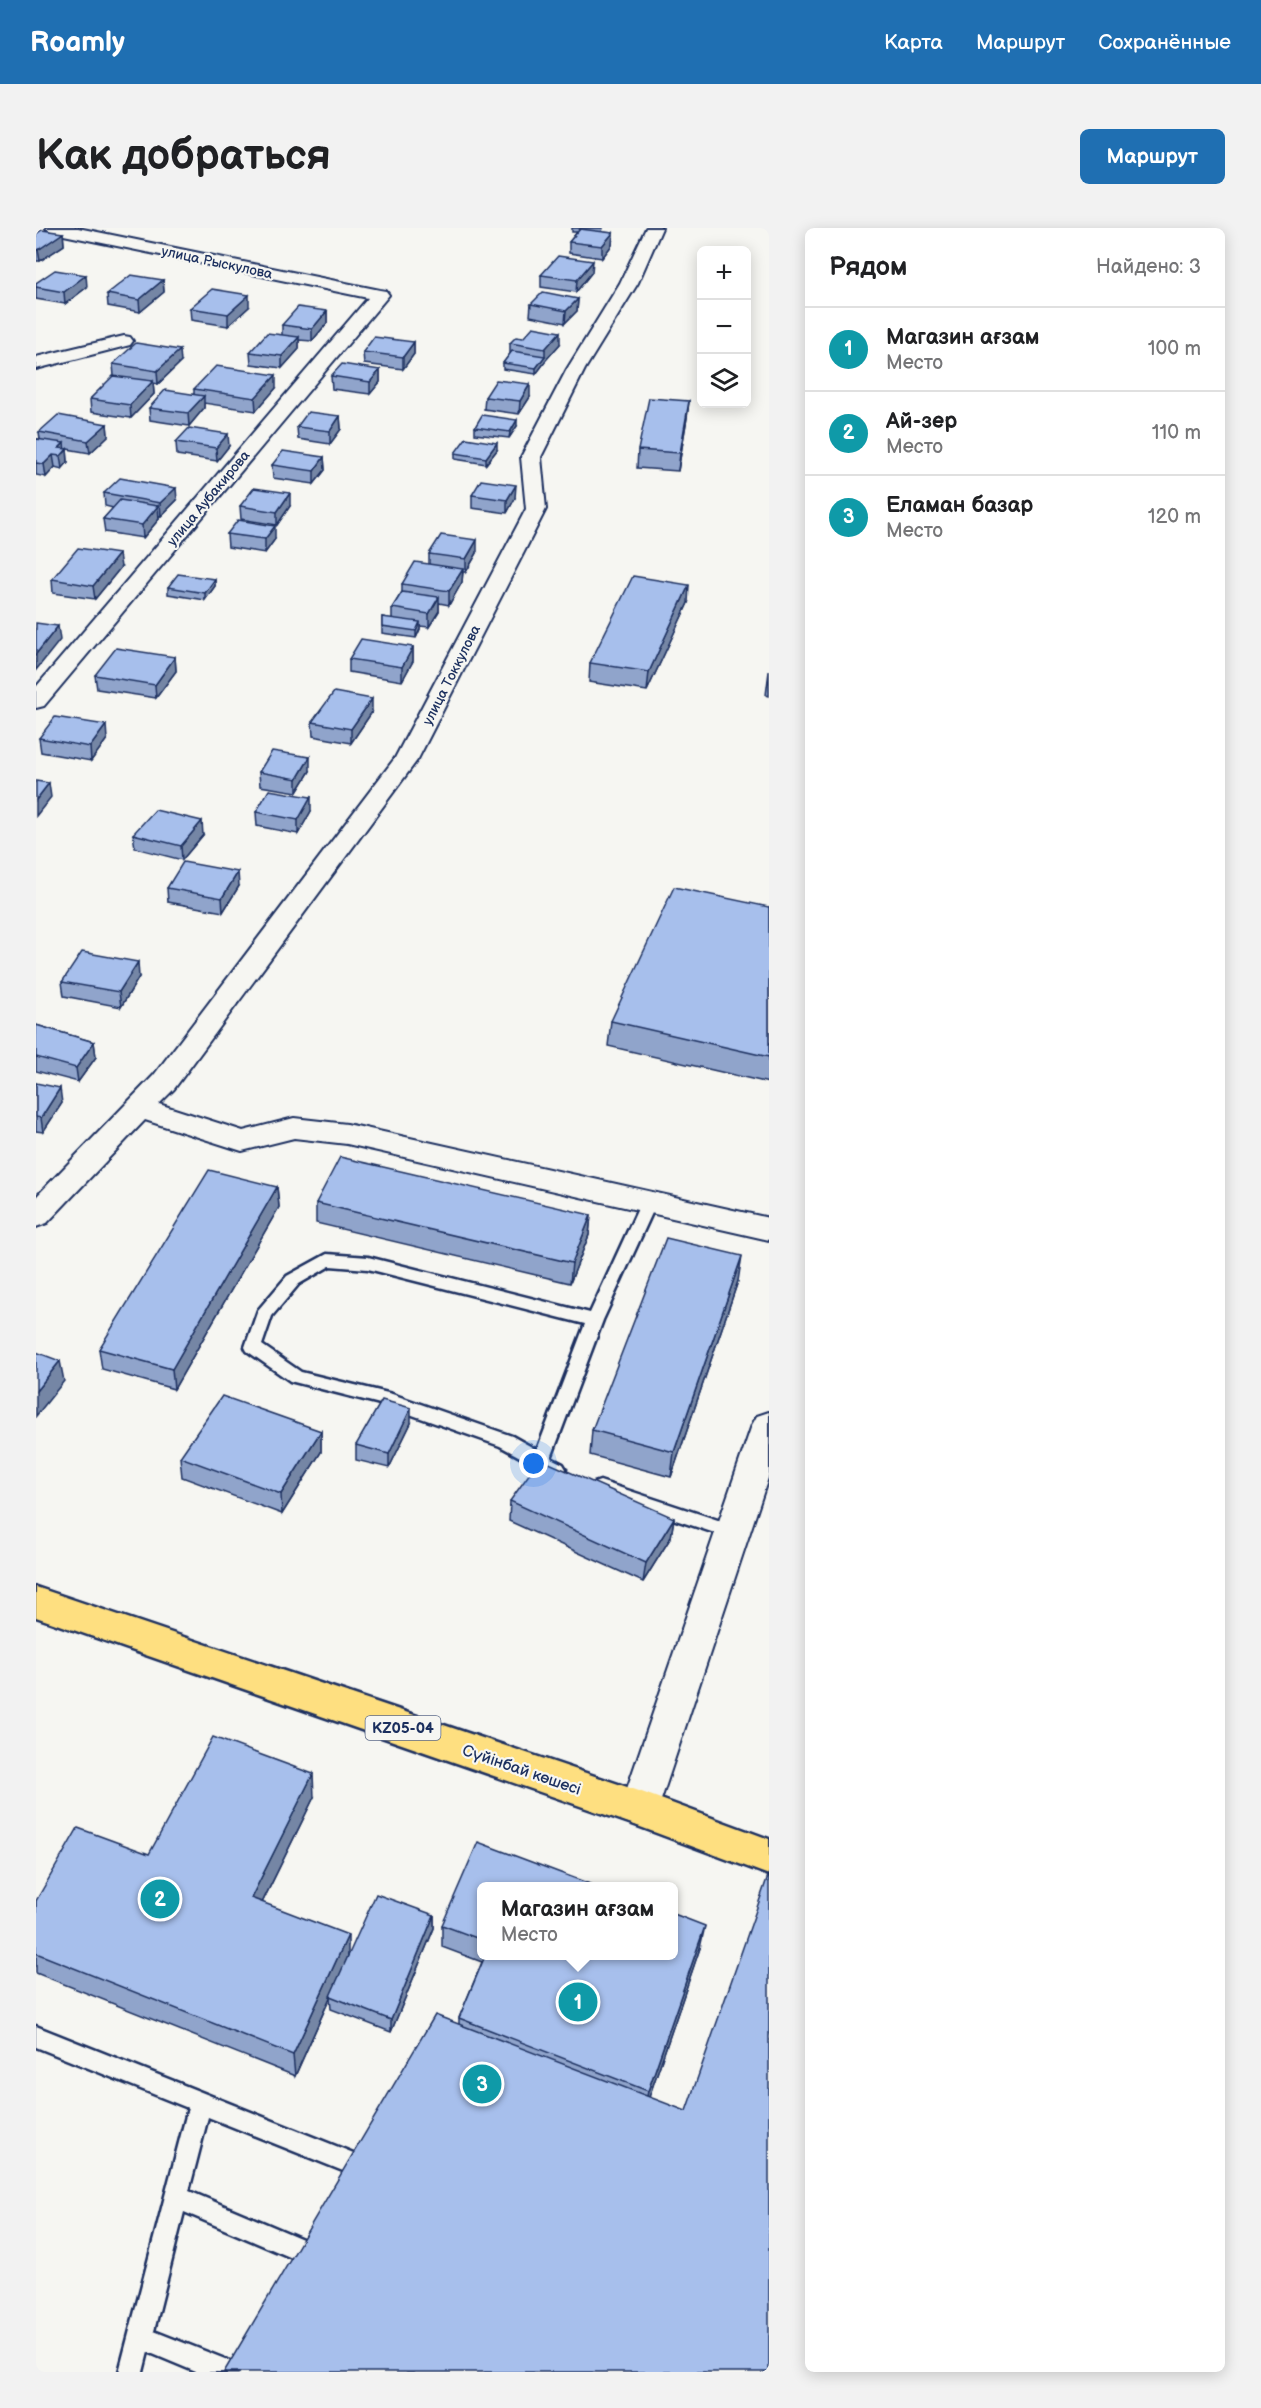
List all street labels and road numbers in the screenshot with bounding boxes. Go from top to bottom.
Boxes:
street label: улица Рыскулова [160,242,275,283]
street label: улица Аубакирова [163,447,254,550]
street label: улица Токкулова [419,622,484,728]
road number: KZ05-04 [366,1716,440,1740]
street label: Сүйінбай көшесі [460,1741,583,1800]

